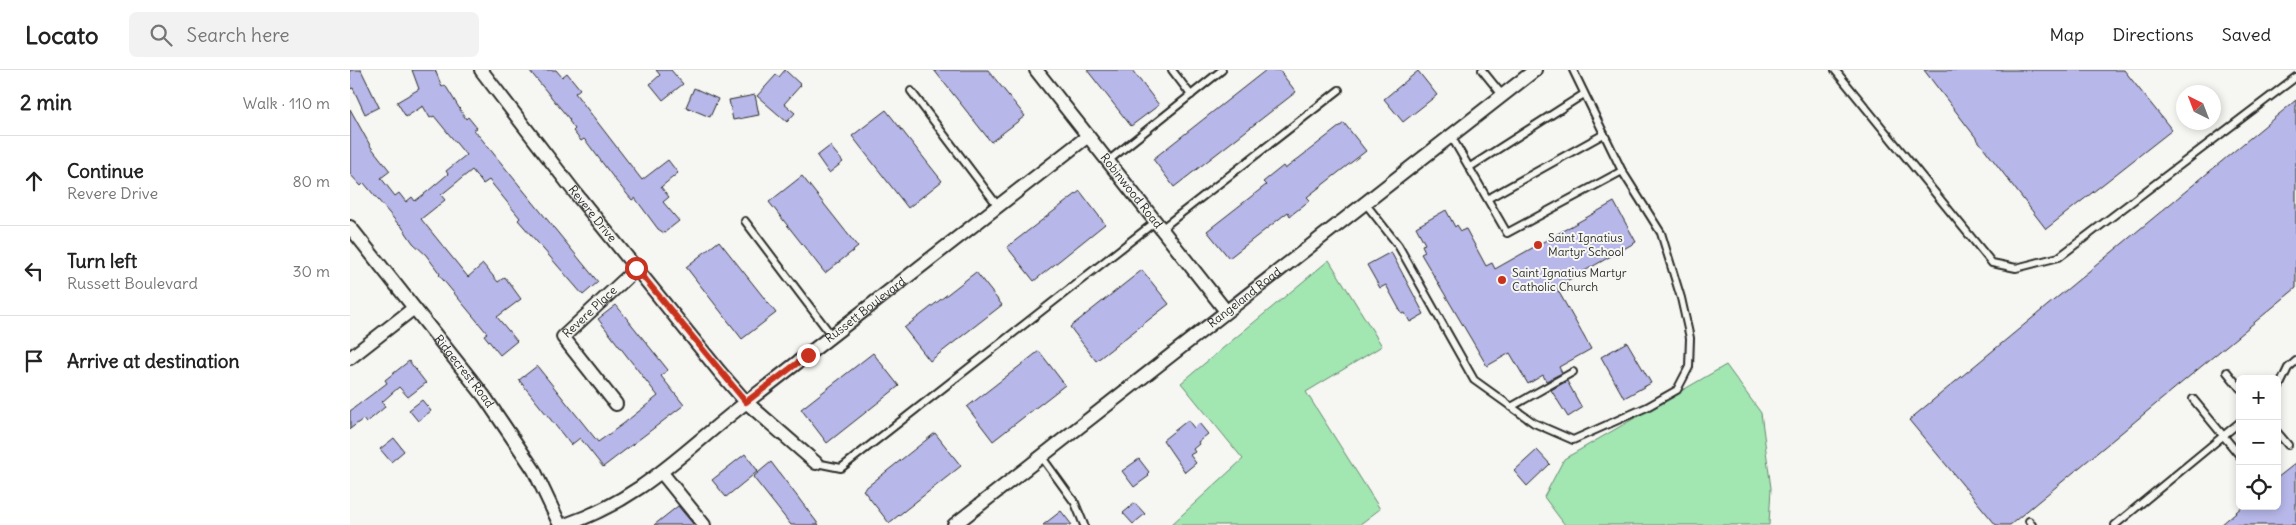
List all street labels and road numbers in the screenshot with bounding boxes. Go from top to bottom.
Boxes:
street label: Robinwood Road [1098,150,1166,231]
street label: Revere Drive [565,182,620,245]
street label: Rangeland Road [1204,264,1284,330]
street label: Russett Boulevard [822,273,908,346]
street label: Revere Place [559,283,620,341]
street label: Ridgecrest Road [431,332,498,410]

